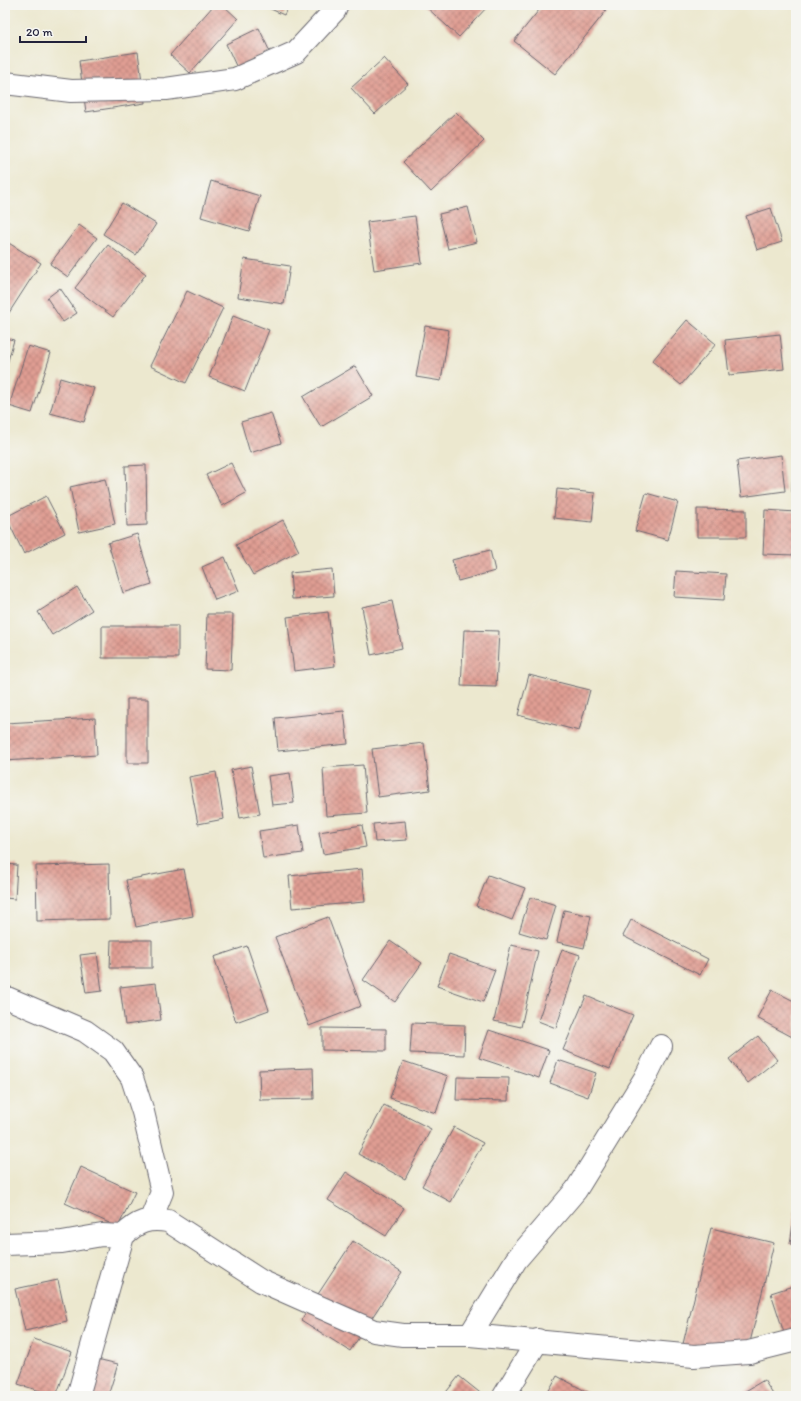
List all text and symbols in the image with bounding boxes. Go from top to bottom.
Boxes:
scale bar [20,18,86,44]
text: 20 m [26,25,53,39]

